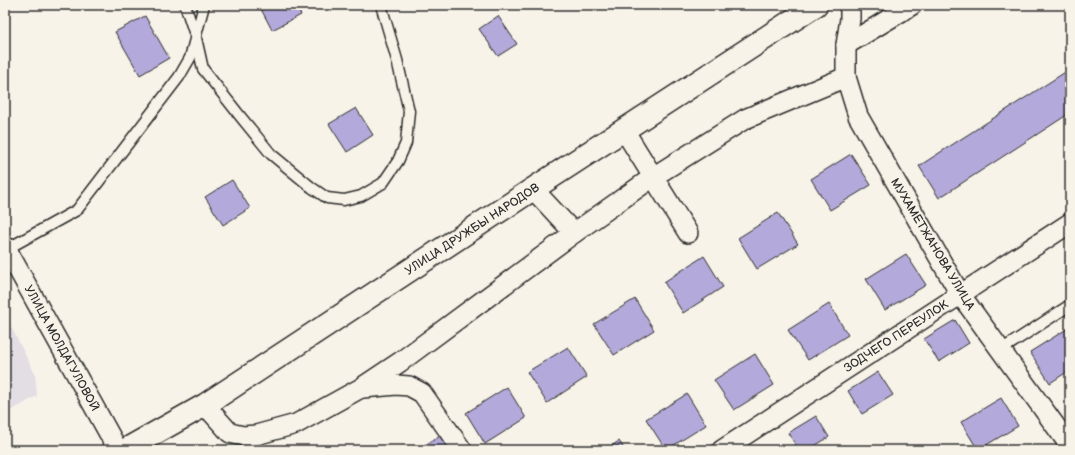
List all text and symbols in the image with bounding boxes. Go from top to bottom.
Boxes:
street label: МУХАМЕТЖАНОВА УЛИЦА [887,175,978,314]
street label: УЛИЦА ДРУЖБЫ НАРОДОВ [402,180,543,279]
street label: УЛИЦА МОЛДАГУЛОВОЙ [21,283,102,414]
street label: ЗОДЧЕГО ПЕРЕУЛОК [841,297,952,376]

